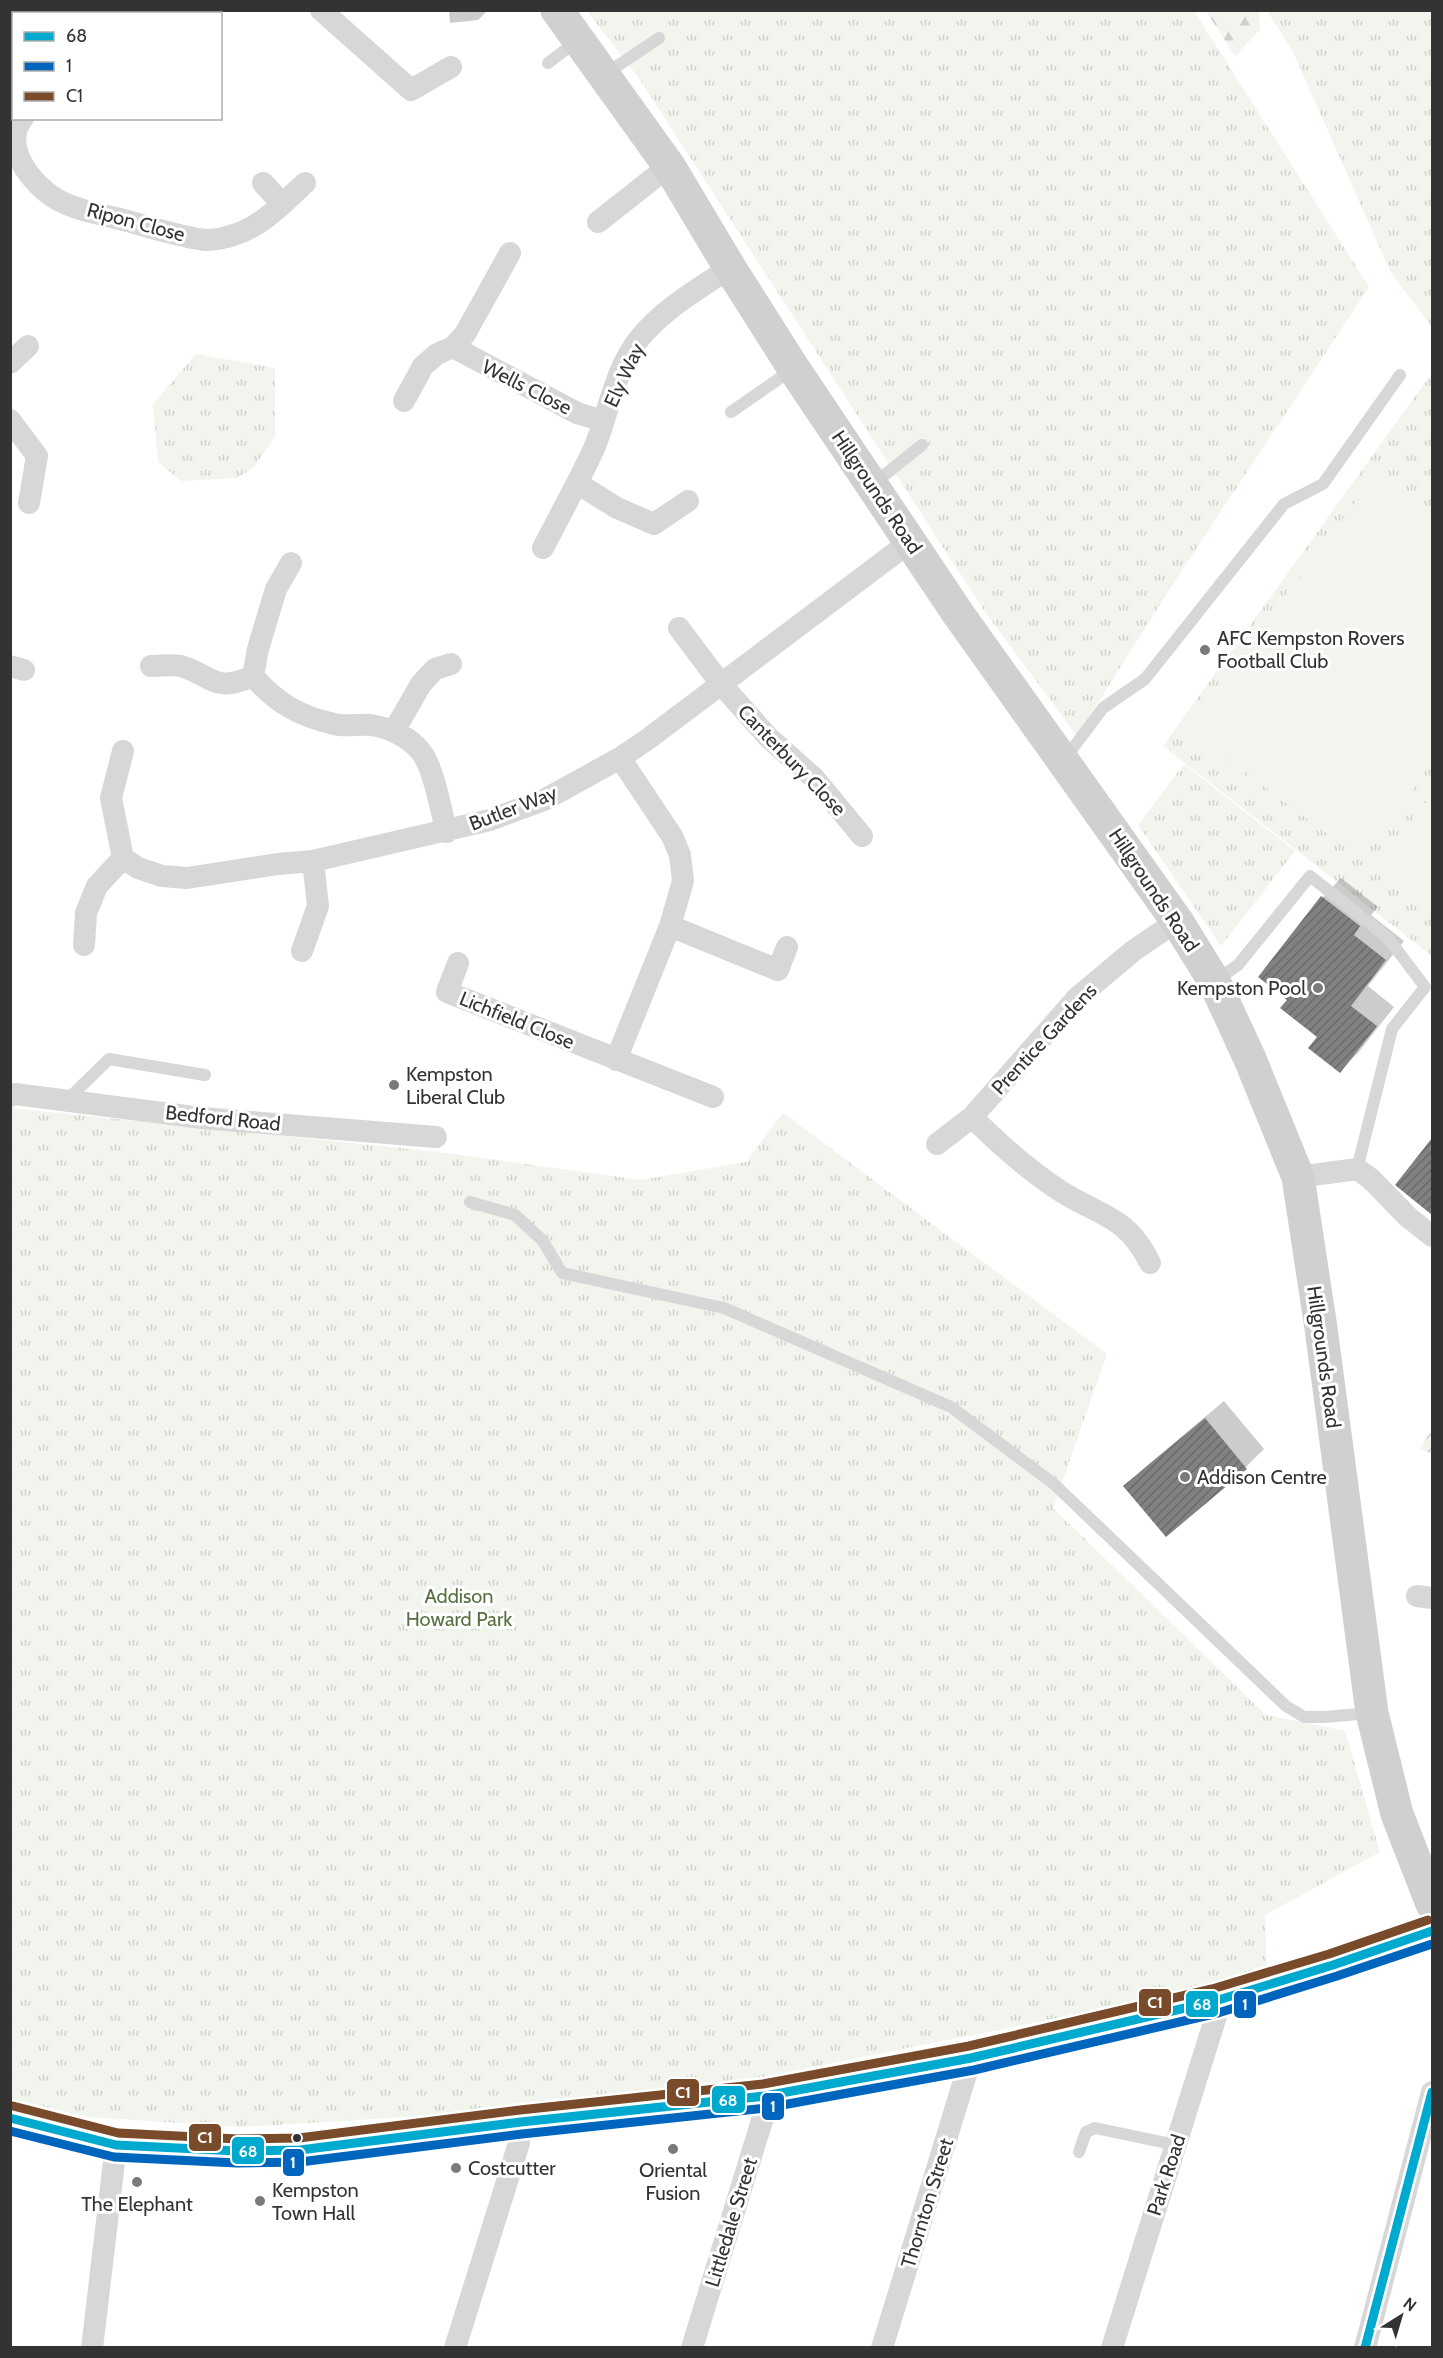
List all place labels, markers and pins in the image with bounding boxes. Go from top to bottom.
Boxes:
place label: AFC Kempston Rovers Football Club [1217,626,1405,673]
marker: AFC Kempston Rovers Football Club [1198,643,1212,657]
place label: Kempston Pool [1177,976,1306,1000]
marker: Kempston Pool [1311,981,1325,995]
place label: Kempston Liberal Club [406,1062,505,1109]
marker: Kempston Liberal Club [387,1078,401,1092]
place label: Addison Centre [1197,1465,1327,1489]
marker: Addison Centre [1178,1470,1192,1484]
unlabelled marker [291,2132,303,2144]
marker: Oriental Fusion [666,2142,680,2156]
place label: Costcutter [468,2156,556,2180]
place label: Oriental Fusion [639,2158,707,2205]
marker: Costcutter [449,2161,463,2175]
marker: The Elephant [130,2175,144,2189]
place label: Kempston Town Hall [272,2178,359,2225]
place label: The Elephant [81,2192,193,2216]
marker: Kempston Town Hall [253,2194,267,2208]

